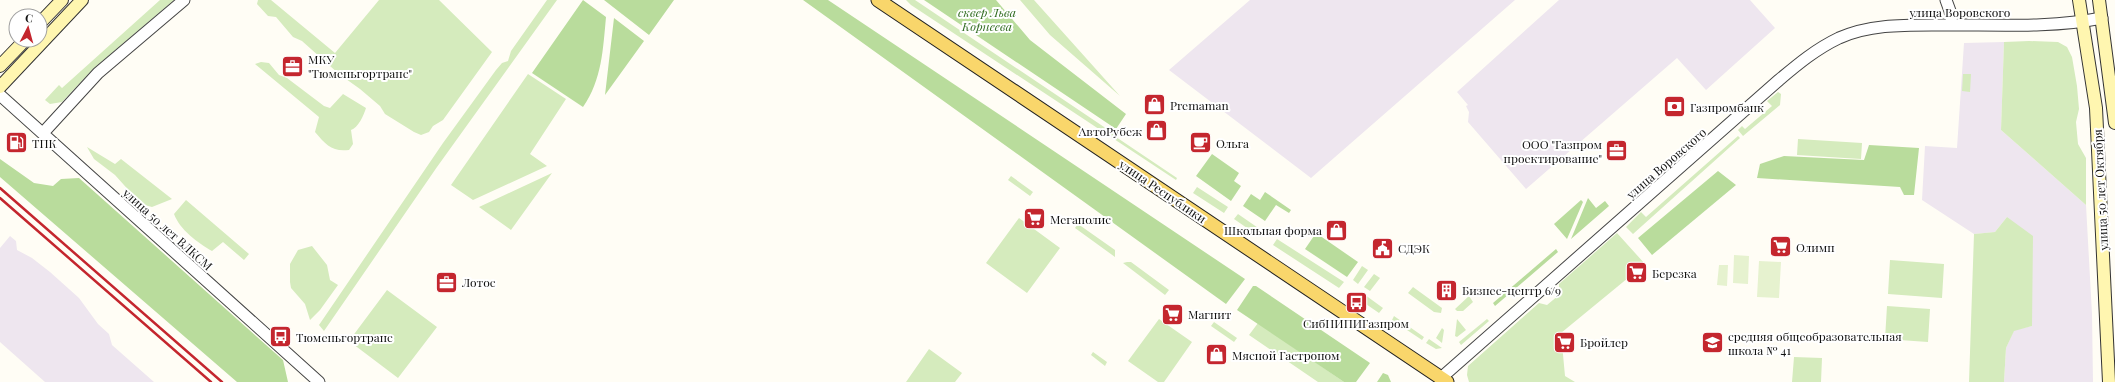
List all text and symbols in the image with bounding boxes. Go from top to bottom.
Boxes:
park label: сквер Льва Корнеева [958,4,1016,34]
street label: улица Воровского [1909,4,2011,20]
north arrow [8,8,48,48]
text: С [24,10,34,25]
place label: МКУ "Тюменьгортранс" [308,51,412,81]
office icon: МКУ "Тюменьгортранс" [279,53,305,79]
shop icon: Premaman [1142,92,1168,118]
bank icon: Газпромбанк [1661,94,1687,120]
place label: Premaman [1170,97,1229,113]
place label: Газпромбанк [1690,99,1764,115]
shop icon: АвтоРубеж [1144,118,1170,144]
place label: АвтоРубеж [1078,123,1142,139]
street label: улица Воровского [1622,124,1710,203]
street label: улица 50 лет Октября [2089,128,2111,252]
fuel station icon: ТПК [4,130,30,156]
cafe icon: Ольга [1188,130,1214,156]
place label: ТПК [32,135,57,151]
place label: Ольга [1216,135,1249,151]
place label: ООО "Газпром проектирование" [1504,136,1602,166]
office icon: ООО "Газпром проектирование" [1604,138,1630,164]
street label: улица Республики [1115,155,1210,226]
street label: улица 50 лет ВЛКСМ [119,184,216,273]
supermarket icon: Мегаполис [1021,206,1047,232]
place label: Мегаполис [1050,211,1111,227]
shop icon: Школьная форма [1324,217,1350,243]
place label: Школьная форма [1224,222,1322,238]
supermarket icon: Олимп [1767,234,1793,260]
public building icon: СДЭК [1370,235,1396,261]
place label: Олимп [1796,239,1835,255]
place label: СДЭК [1398,240,1430,256]
supermarket icon: Березка [1624,260,1650,286]
place label: Березка [1652,265,1697,281]
office icon: Лотос [434,269,460,295]
place label: Лотос [461,274,496,290]
building icon: Бизнес-центр 6/9 [1433,277,1459,303]
place label: Бизнес-центр 6/9 [1462,282,1561,298]
bus stop icon: СибНИПИГазпром [1343,289,1369,315]
supermarket icon: Магнит [1159,301,1185,327]
place label: Магнит [1188,306,1232,322]
place label: СибНИПИГазпром [1303,315,1410,331]
bus stop icon: Тюменьгортранс [268,324,294,350]
place label: средняя общеобразовательная школа № 41 [1728,328,1902,358]
place label: Тюменьгортранс [296,329,393,345]
supermarket icon: Бройлер [1552,329,1578,355]
school or university icon: средняя общеобразовательная школа № 41 [1699,330,1725,356]
place label: Бройлер [1580,334,1628,350]
shop icon: Мясной Гастроном [1204,342,1230,368]
place label: Мясной Гастроном [1232,347,1340,363]

